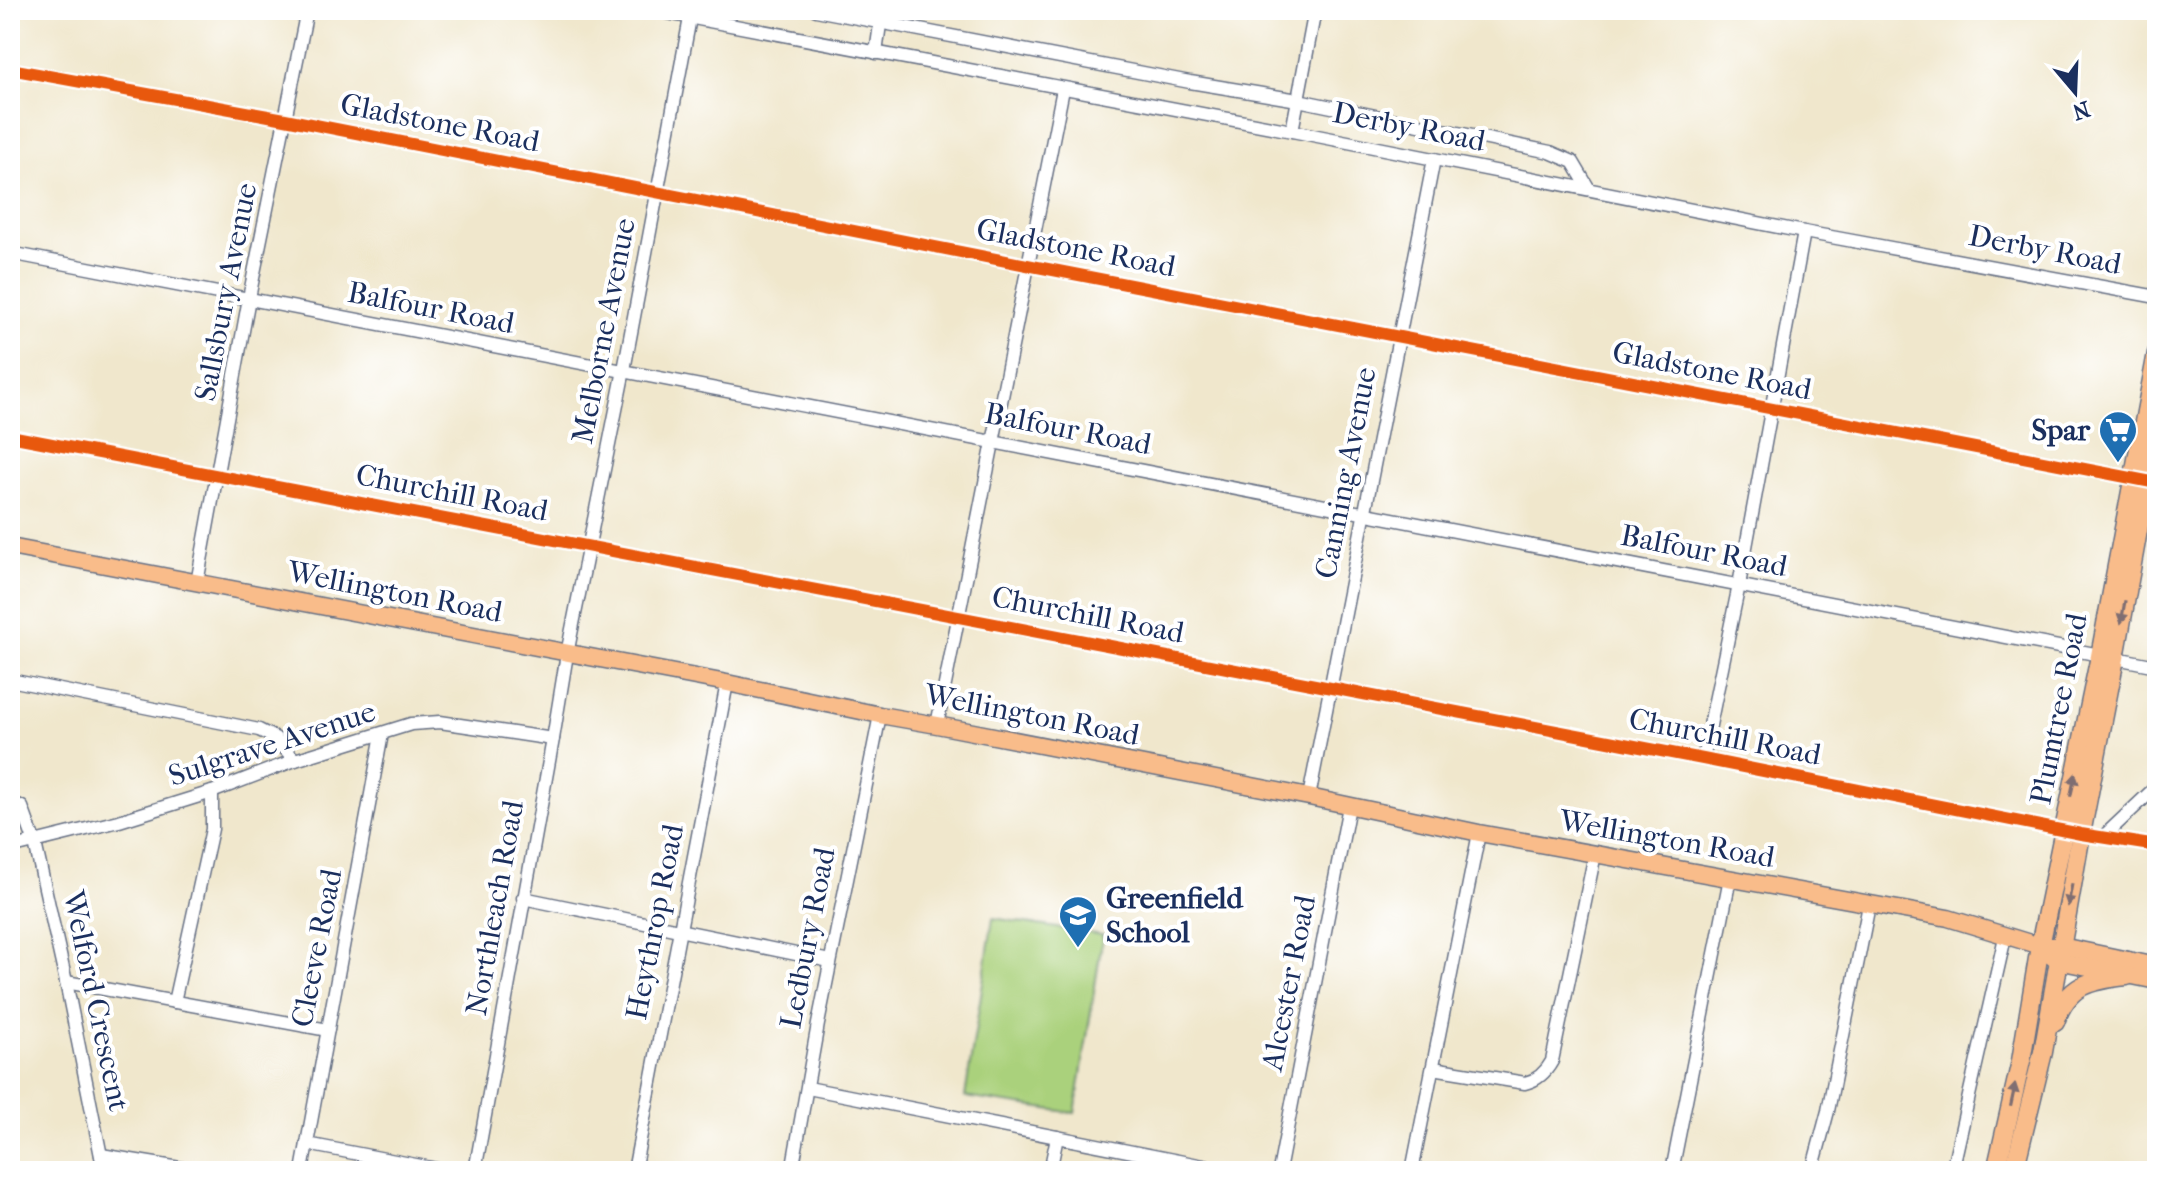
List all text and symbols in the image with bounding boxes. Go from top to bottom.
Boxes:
north arrow [2035,52,2115,132]
street label: Gladstone Road [338,87,543,160]
street label: Derby Road [1330,95,1489,159]
text: N [2069,95,2093,125]
street label: Sallsbury Avenue [188,180,264,404]
street label: Gladstone Road [974,212,1179,285]
street label: Melborne Avenue [565,215,643,447]
street label: Derby Road [1966,218,2125,282]
street label: Balfour Road [345,275,518,341]
street label: Gladstone Road [1610,335,1815,408]
street label: Canning Avenue [1308,364,1384,582]
street label: Balfour Road [982,396,1155,462]
supermarket icon: Spar [2097,409,2139,464]
place label: Spar [2032,413,2091,448]
street label: Churchill Road [353,457,552,529]
street label: Balfour Road [1618,518,1791,584]
street label: Wellington Road [284,554,506,630]
street label: Churchill Road [989,579,1188,651]
one-way arrow [2117,600,2129,625]
street label: Plumtree Road [2023,610,2095,808]
street label: Wellington Road [921,677,1143,753]
street label: Sulgrave Avenue [164,694,380,794]
street label: Churchill Road [1626,701,1825,773]
one-way arrow [2067,772,2080,797]
street label: Northleach Road [459,797,531,1018]
street label: Wellington Road [1556,803,1778,875]
street label: Heythrop Road [619,821,691,1023]
street label: Ledbury Road [773,844,843,1032]
street label: Cleeve Road [285,865,350,1030]
place label: Greenfield School [1106,881,1244,950]
one-way arrow [2063,883,2076,908]
street label: Welford Crescent [55,887,137,1115]
street label: Alcester Road [1255,892,1323,1075]
school or university icon: Greenfield School [1057,894,1099,949]
one-way arrow [2007,1082,2020,1107]

